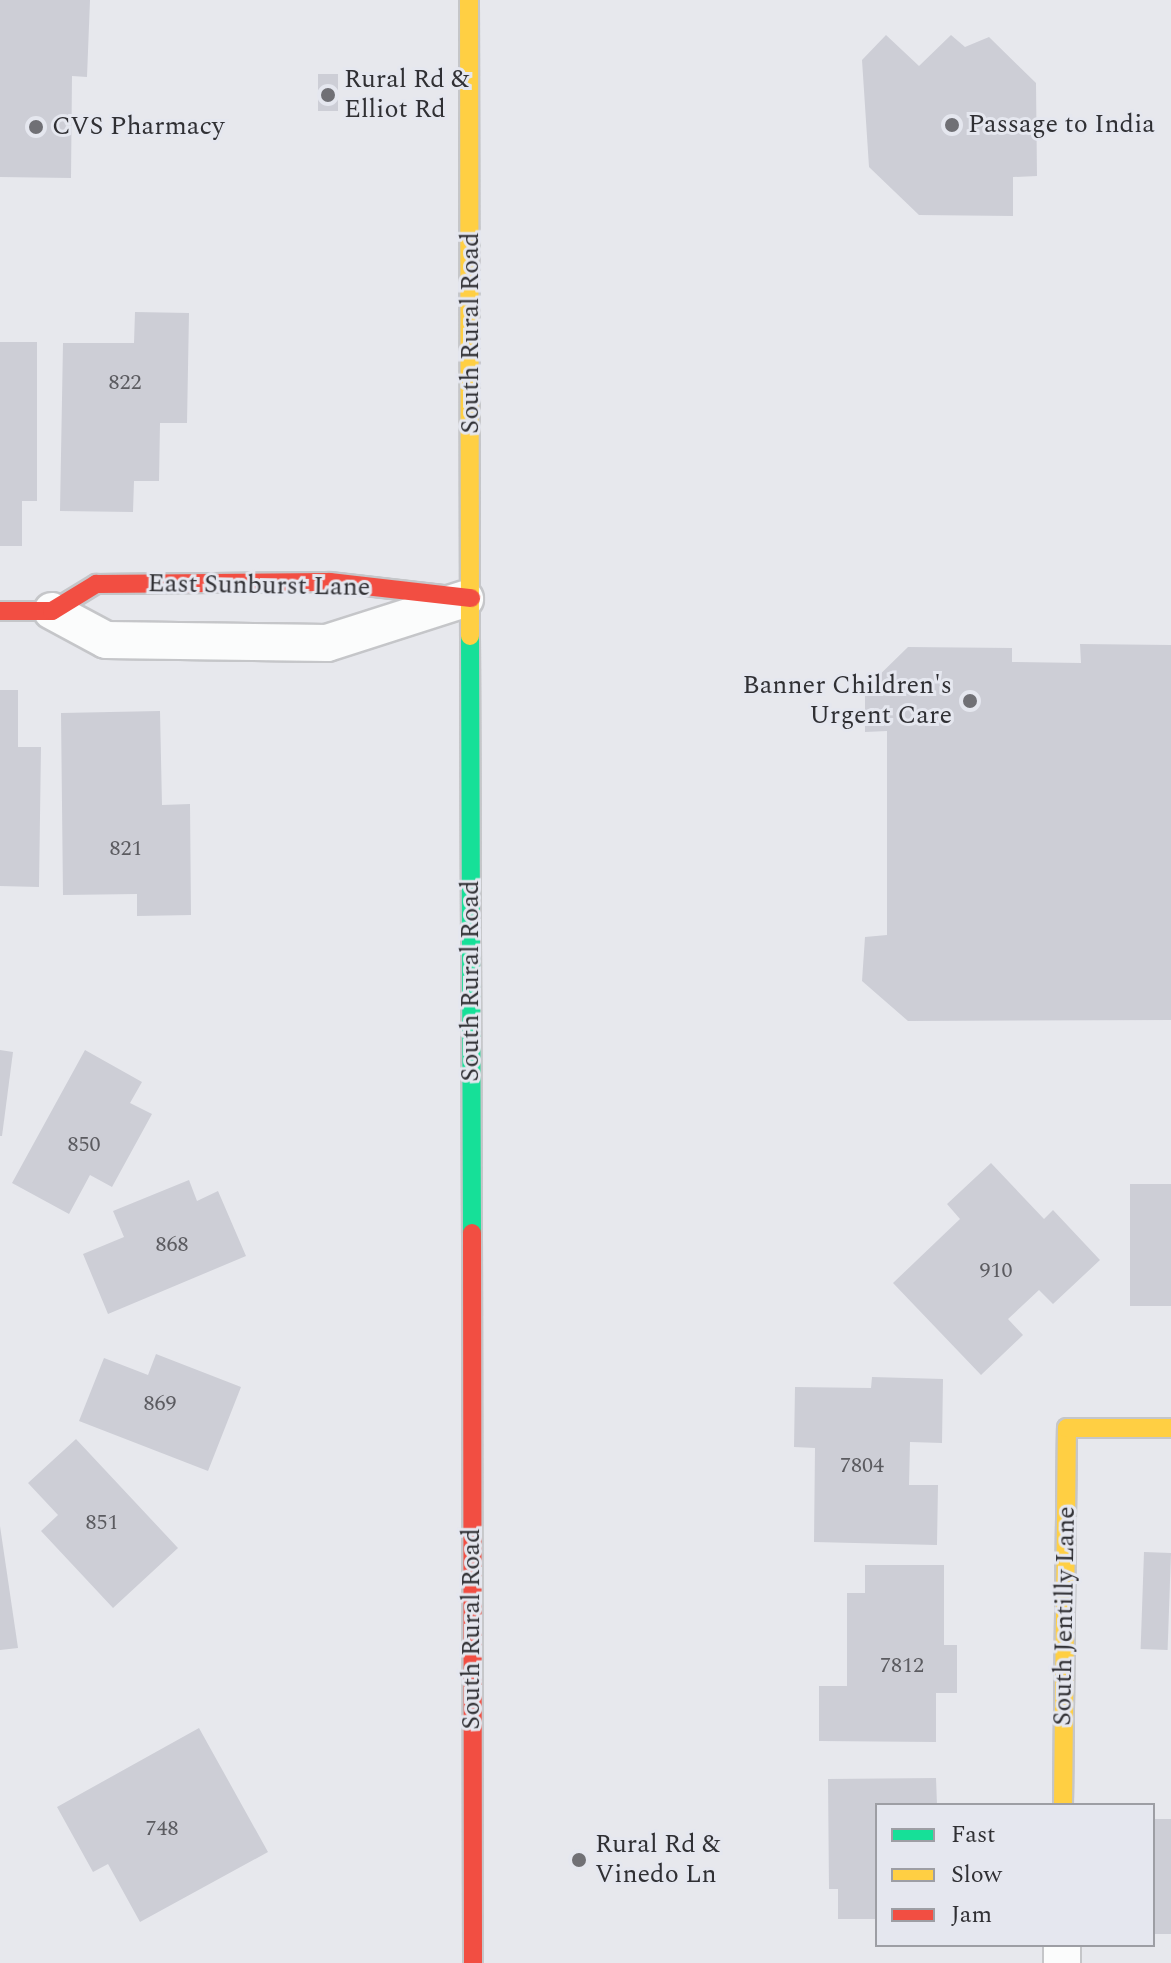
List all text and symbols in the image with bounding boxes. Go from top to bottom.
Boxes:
place label: Rural Rd & Elliot Rd [344,64,469,126]
marker: Rural Rd & Elliot Rd [319,86,337,104]
place label: Passage to India [968,109,1155,141]
place label: CVS Pharmacy [52,111,224,143]
marker: Passage to India [943,116,961,134]
marker: CVS Pharmacy [27,118,45,136]
street label: South Rural Road [455,232,487,434]
house number: 822 [109,370,141,396]
street label: East Sunburst Lane [147,568,371,604]
place label: Banner Children's Urgent Care [743,670,952,732]
marker: Banner Children's Urgent Care [959,690,981,712]
house number: 821 [110,836,142,862]
street label: South Rural Road [455,880,487,1082]
house number: 850 [68,1132,100,1158]
house number: 868 [156,1232,188,1258]
house number: 910 [980,1258,1012,1284]
house number: 869 [144,1391,176,1417]
house number: 7804 [840,1453,884,1479]
street label: South Jentilly Lane [1047,1506,1083,1726]
house number: 851 [86,1510,118,1536]
street label: South Rural Road [456,1528,488,1730]
house number: 7812 [880,1653,924,1679]
legend [875,1803,1155,1947]
house number: 748 [146,1816,178,1842]
text: Fast [951,1817,996,1853]
place label: Rural Rd & Vinedo Ln [595,1829,720,1890]
marker: Rural Rd & Vinedo Ln [570,1851,588,1869]
text: Slow [951,1857,1002,1893]
text: Jam [951,1897,992,1933]

